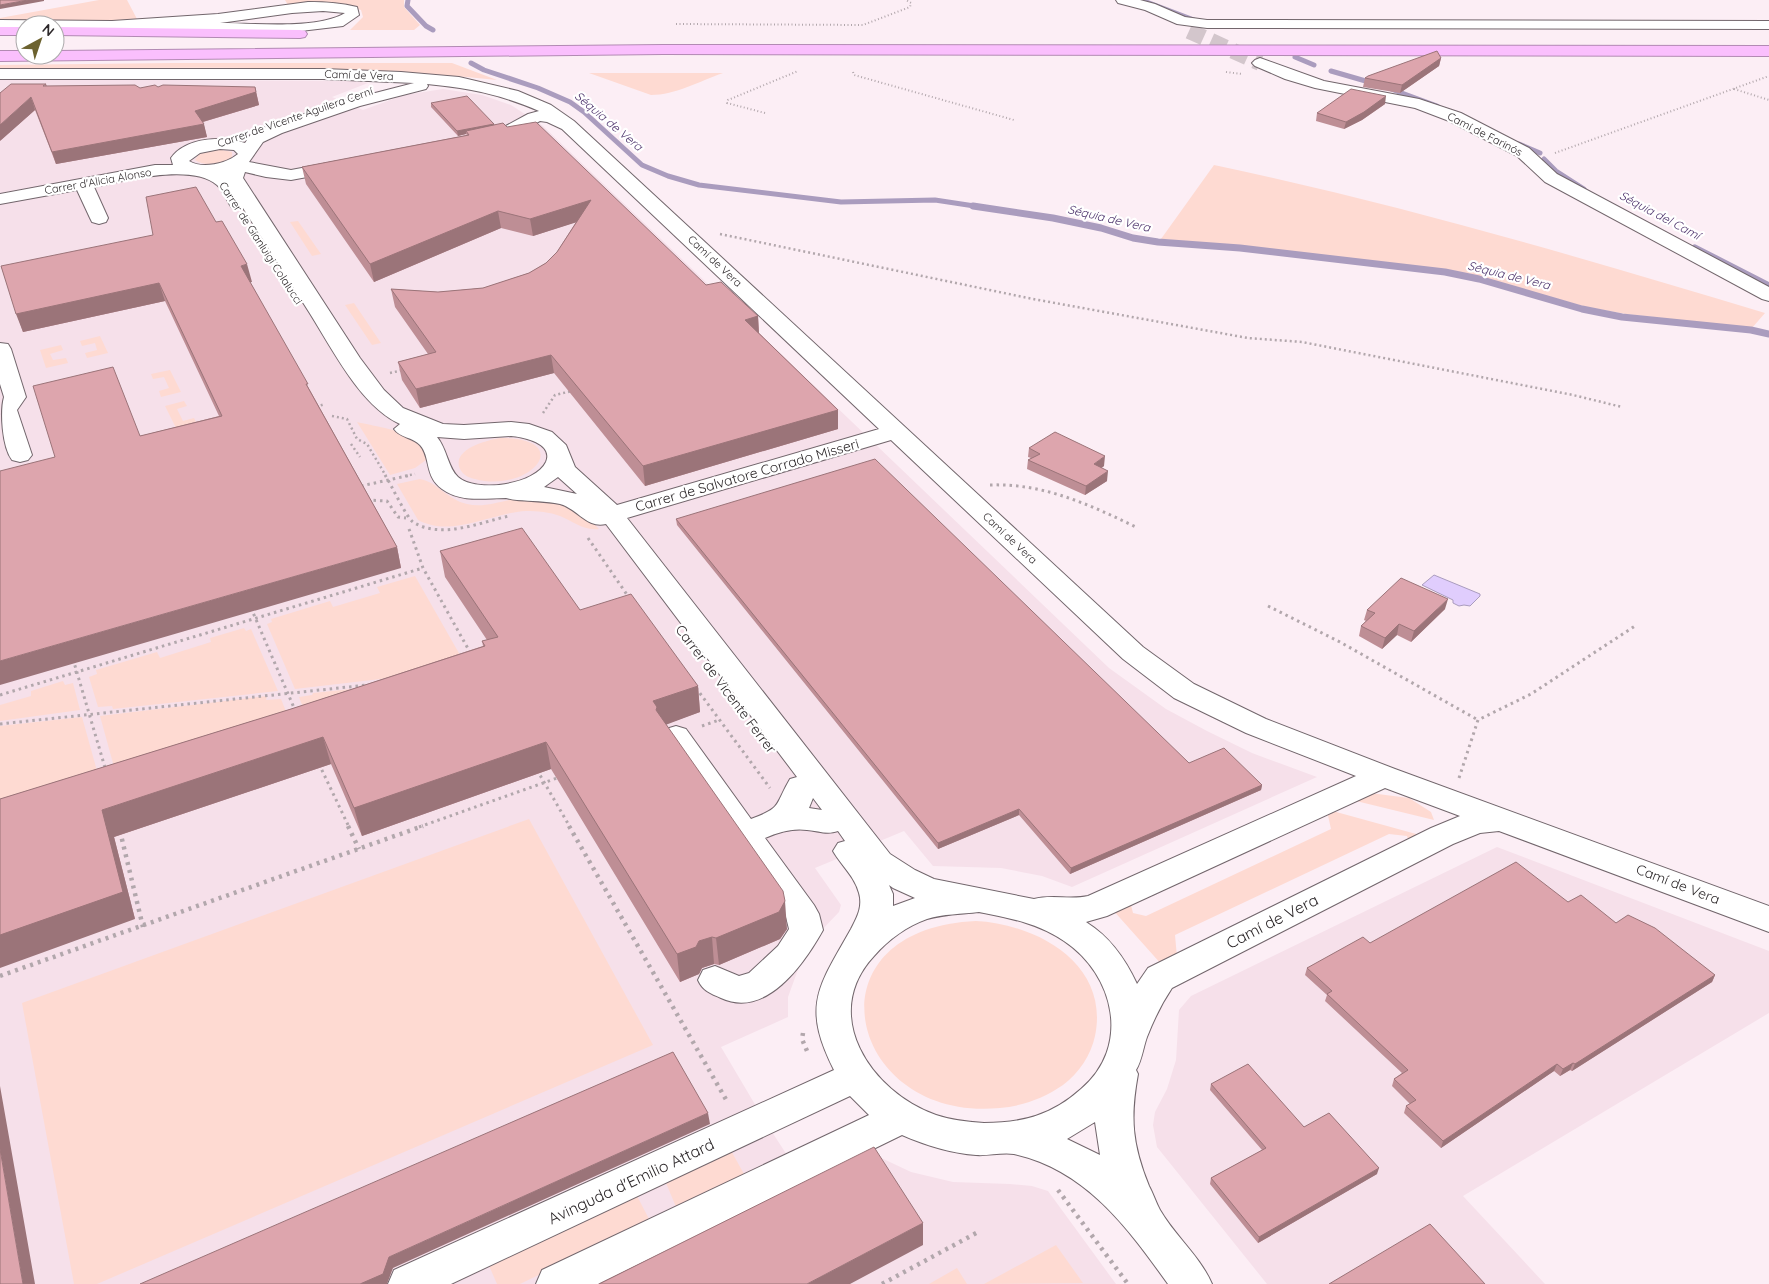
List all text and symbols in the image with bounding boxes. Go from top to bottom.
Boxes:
north arrow [15,15,65,65]
text: N [39,20,58,40]
street label: Camí de Vera [324,67,394,83]
street label: Carrer de Vicente Aguilera Cerní [215,84,375,150]
water label: Séquia de Vera [572,88,647,154]
street label: Camí de Farinós [1445,109,1525,159]
street label: Carrer d'Alicia Alonso [43,165,153,197]
street label: Carrer de Gianluigi Colalucci [216,179,306,307]
water label: Séquia del Camí [1617,187,1705,244]
water label: Séquia de Vera [1066,201,1152,235]
street label: Camí de Vera [685,232,745,290]
water label: Séquia de Vera [1466,258,1552,293]
street label: Carrer de Salvatore Corrado Misseri [633,434,861,516]
street label: Camí de Vera [980,509,1040,567]
street label: Carrer de Vicente Ferrer [672,621,781,758]
street label: Camí de Vera [1634,860,1722,908]
street label: Camí de Vera [1223,889,1321,953]
street label: Avinguda d'Emilio Attard [545,1134,717,1228]

